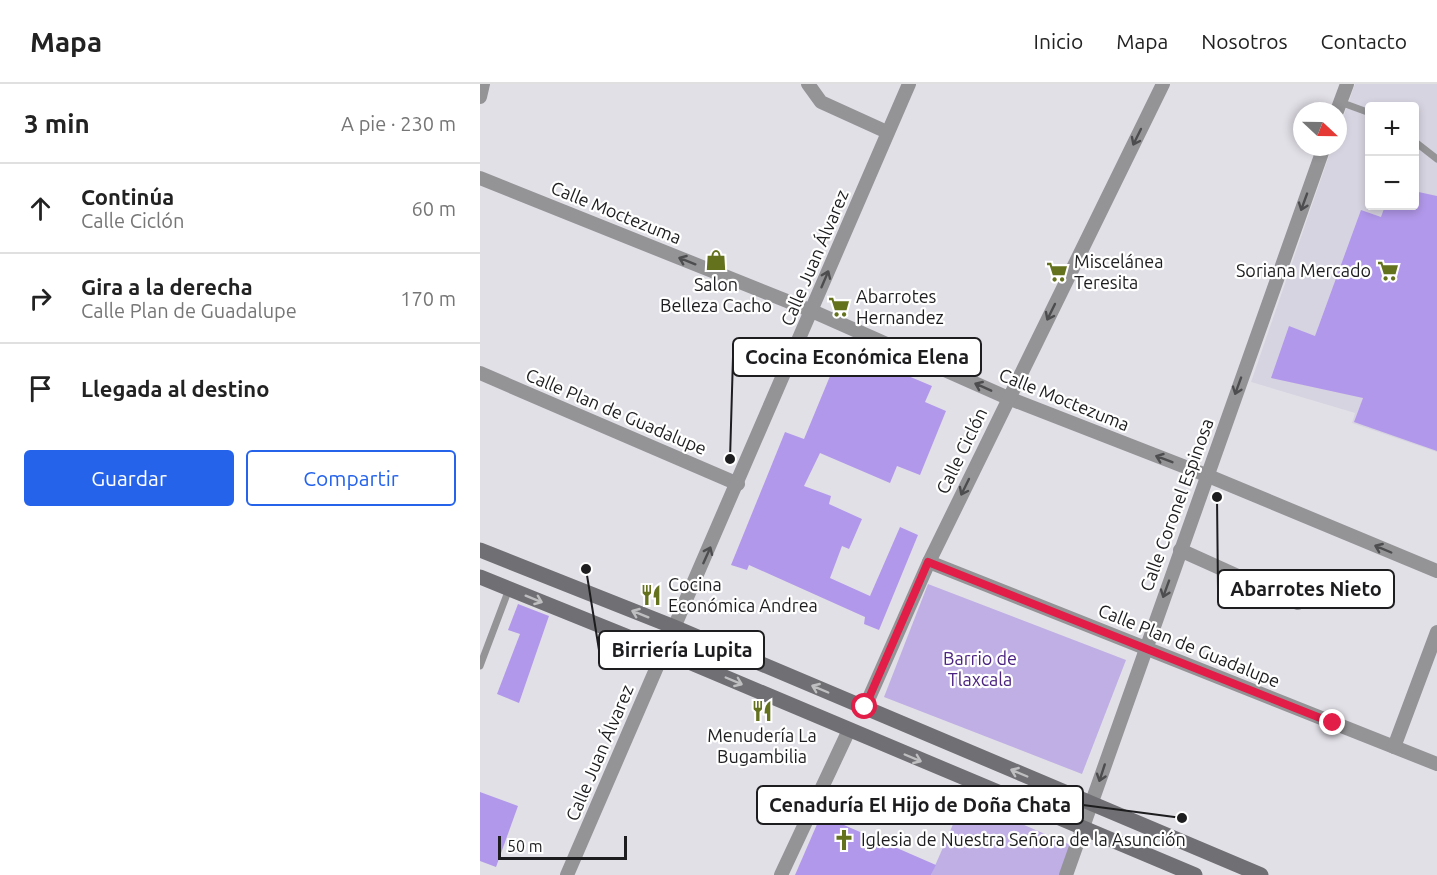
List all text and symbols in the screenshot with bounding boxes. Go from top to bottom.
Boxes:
text: Mapa [30,26,102,57]
text: Inicio [1034,29,1083,53]
text: Mapa [1116,29,1168,53]
text: Nosotros [1201,29,1288,53]
text: Contacto [1321,29,1407,53]
north arrow [1293,102,1347,156]
map controls [1365,102,1419,210]
button: + [1365,102,1419,156]
text: 3 min [24,109,90,138]
text: A pie · 230 m [341,112,456,135]
one-way arrow [1130,127,1142,145]
button: − [1365,156,1419,210]
street label: Calle Moctezuma [548,177,684,247]
text: Continúa [81,184,174,209]
street label: Calle Juan Álvarez [775,186,852,329]
icon: ahead [24,192,57,225]
one-way arrow [1298,192,1309,211]
text: 60 m [412,197,456,220]
text: Calle Ciclón [81,209,184,232]
shop icon: Salon Belleza Cacho [704,248,728,272]
place label: Miscelánea Teresita [1074,251,1164,292]
one-way arrow [678,255,697,266]
supermarket icon: Soriana Mercado [1376,259,1400,283]
supermarket icon: Miscelánea Teresita [1045,260,1069,284]
place label: Soriana Mercado [1236,260,1371,280]
one-way arrow [820,270,831,289]
text: Gira a la derecha [81,274,253,299]
place label: Salon Belleza Cacho [660,274,772,315]
icon: right [24,282,57,315]
place label: Abarrotes Hernandez [856,286,944,327]
text: 170 m [400,287,456,310]
supermarket icon: Abarrotes Hernandez [827,295,851,319]
text: Calle Plan de Guadalupe [81,299,297,322]
one-way arrow [1044,302,1056,320]
callout: Cocina Económica Elena [733,338,981,376]
text: Cocina Económica Elena [745,345,969,368]
street label: Calle Plan de Guadalupe [523,364,710,458]
street label: Calle Moctezuma [996,364,1132,434]
icon: arrive [24,372,57,405]
text: Llegada al destino [81,376,269,401]
one-way arrow [1232,376,1243,394]
one-way arrow [974,380,992,392]
street label: Calle Ciclón [932,404,990,497]
street label: Calle Coronel Espinosa [1135,416,1217,594]
button: Guardar [24,450,234,506]
button: Compartir [246,450,456,506]
one-way arrow [1155,452,1174,463]
one-way arrow [959,477,970,495]
one-way arrow [1374,543,1393,554]
one-way arrow [701,546,713,564]
callout: Abarrotes Nieto [1218,570,1394,608]
place label: Cocina Económica Andrea [668,574,818,615]
text: Abarrotes Nieto [1230,577,1382,600]
one-way arrow [1160,579,1171,598]
restaurant icon: Cocina Económica Andrea [639,583,663,607]
one-way arrow [525,594,543,605]
street label: Calle Plan de Guadalupe [1096,599,1283,691]
one-way arrow [631,607,650,618]
callout: Birriería Lupita [599,631,764,669]
text: Birriería Lupita [611,638,753,661]
park label: Barrio de Tlaxcala [943,648,1017,689]
one-way arrow [724,676,743,687]
street label: Calle Juan Álvarez [560,681,637,824]
one-way arrow [812,682,830,694]
route start [851,693,877,719]
restaurant icon: Menudería La Bugambilia [750,699,774,723]
route end [1319,709,1345,735]
place label: Menudería La Bugambilia [707,725,817,766]
one-way arrow [904,752,922,764]
one-way arrow [1096,763,1107,782]
one-way arrow [1010,766,1028,777]
callout: Cenaduría El Hijo de Doña Chata [757,786,1083,824]
text: Cenaduría El Hijo de Doña Chata [769,793,1071,816]
church icon: Iglesia de Nuestra Señora de la Asunción [832,828,856,852]
place label: Iglesia de Nuestra Señora de la Asunción [861,829,1186,849]
scale bar [498,833,627,860]
text: 50 m [507,837,543,855]

